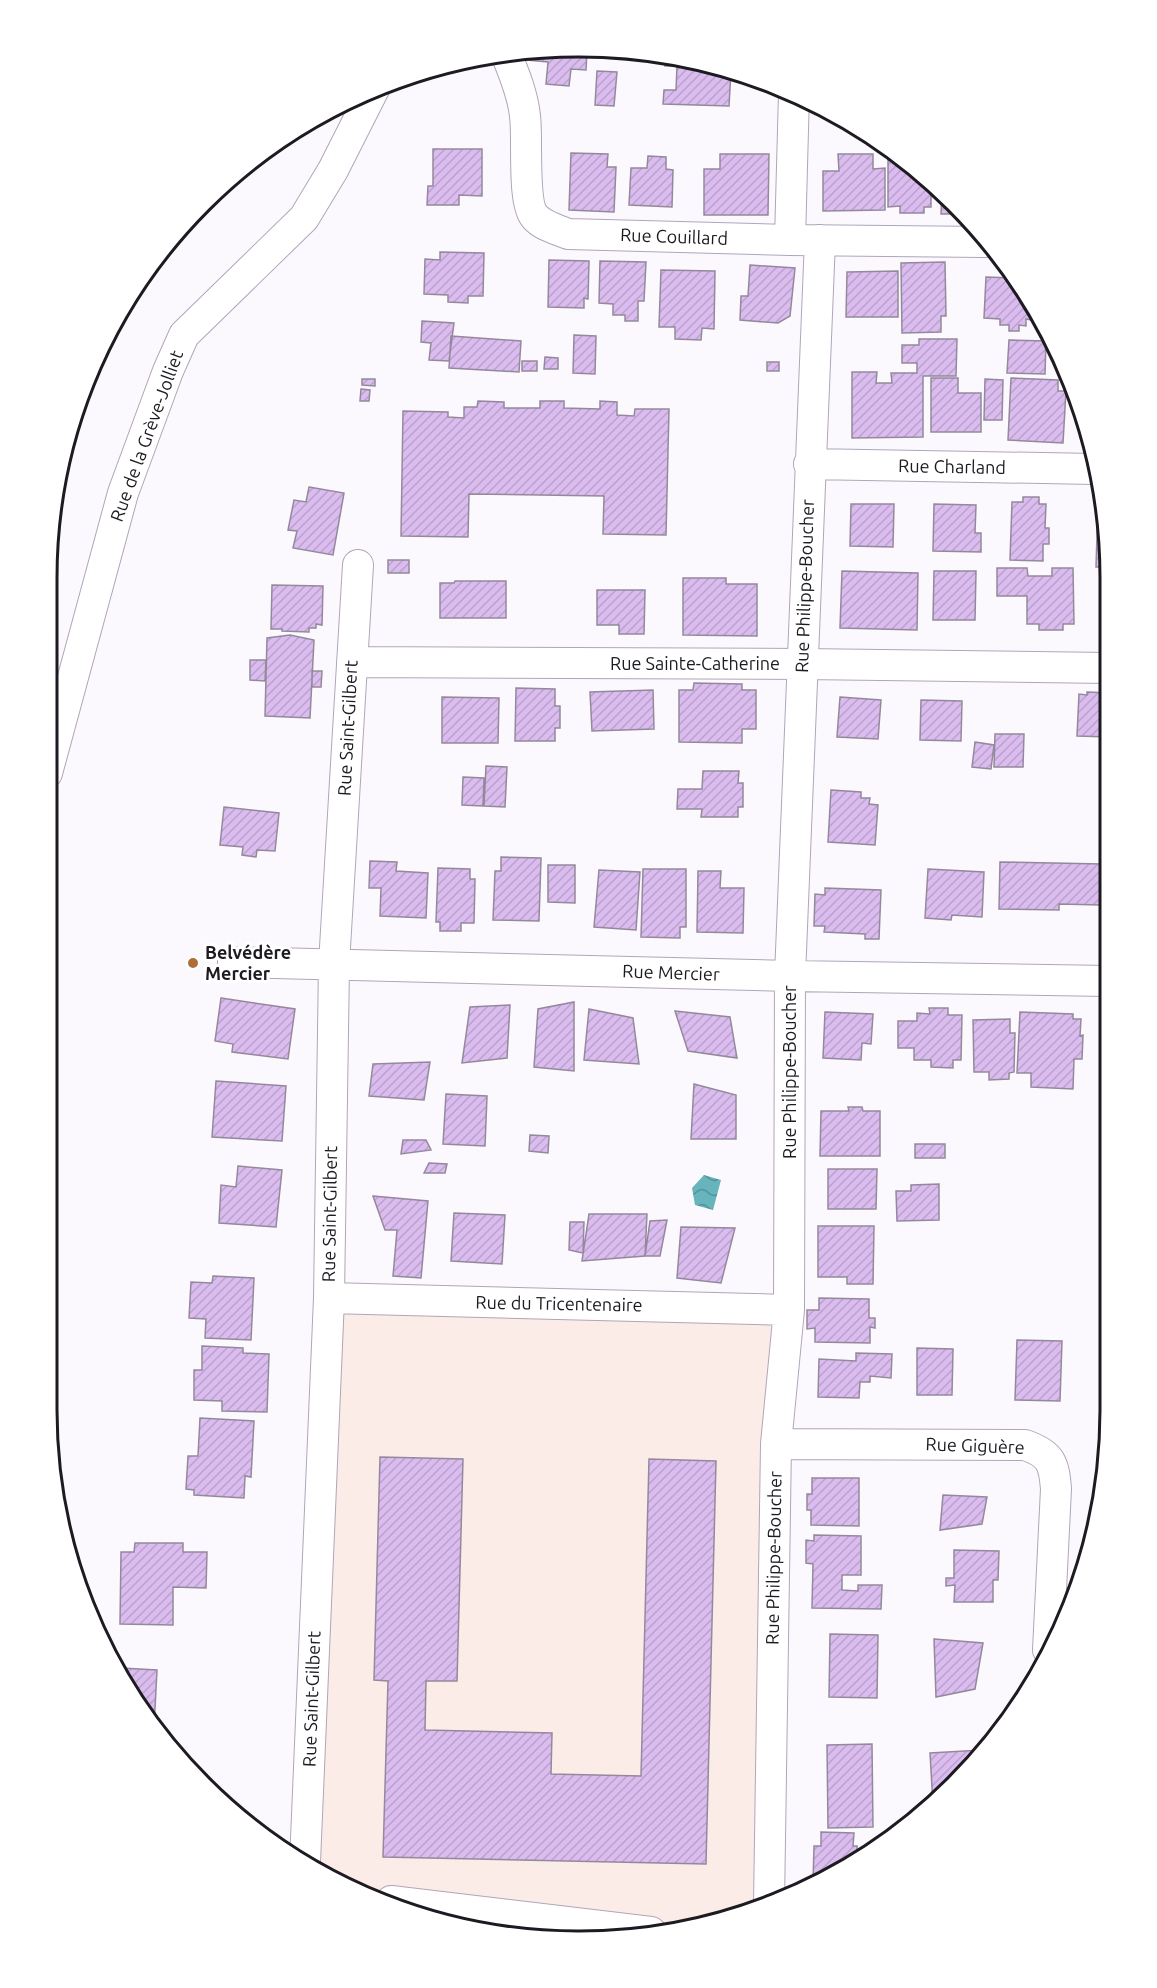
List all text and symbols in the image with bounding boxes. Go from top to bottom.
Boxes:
street label: Rue Couillard [620,224,728,248]
street label: Rue de la Grève-Jolliet [106,347,186,524]
street label: Rue Charland [898,455,1006,477]
street label: Rue Philippe-Boucher [791,499,817,673]
street label: Rue Sainte-Catherine [610,653,780,673]
street label: Rue Saint-Gilbert [333,659,361,796]
place label: Belvédère Mercier [205,942,291,983]
marker: Belvédère Mercier [186,956,200,970]
street label: Rue Mercier [622,960,720,984]
street label: Rue Philippe-Boucher [779,985,799,1159]
street label: Rue Saint-Gilbert [318,1146,340,1282]
street label: Rue du Tricentenaire [475,1292,643,1314]
street label: Rue Giguère [925,1433,1025,1457]
street label: Rue Philippe-Boucher [761,1471,785,1645]
street label: Rue Saint-Gilbert [299,1631,323,1767]

